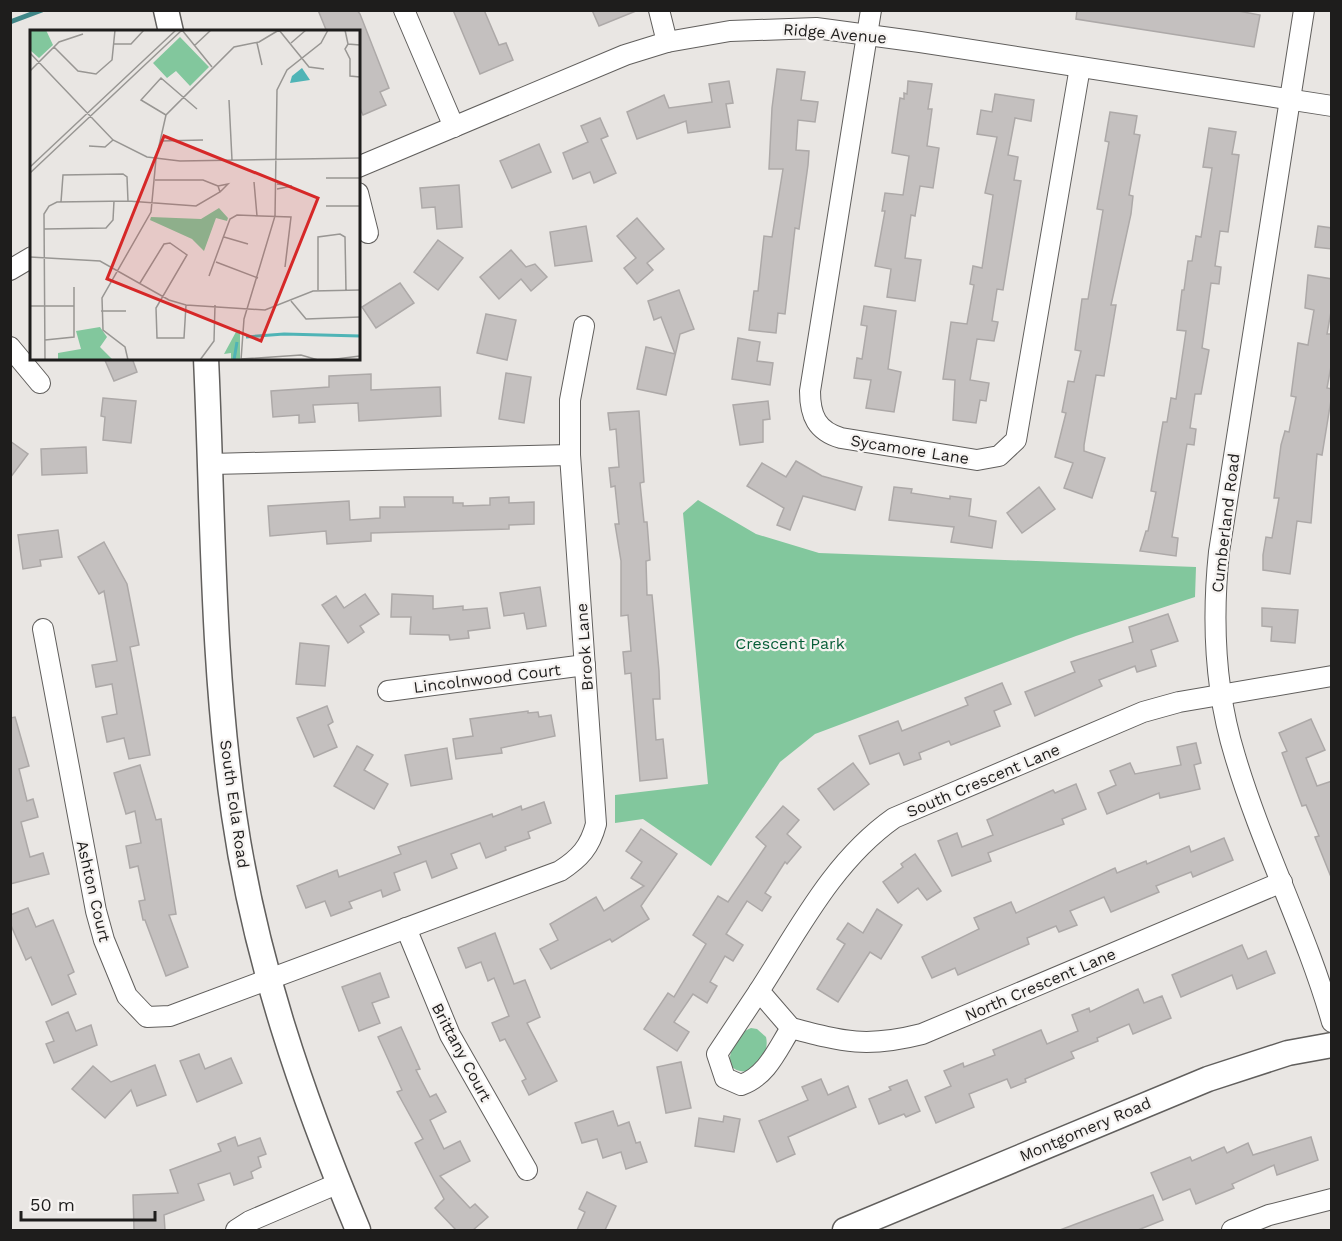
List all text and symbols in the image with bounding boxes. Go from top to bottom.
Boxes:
street label: Ridge Avenue [782,20,888,47]
inset map [30,30,360,360]
street label: Sycamore Lane [849,431,971,468]
street label: Cumberland Road [1208,452,1243,594]
street label: Brook Lane [572,602,597,691]
park label: Crescent Park [735,634,845,653]
street label: Lincolnwood Court [412,660,562,697]
street label: South Eola Road [216,739,253,869]
street label: South Crescent Lane [904,740,1063,821]
street label: Ashton Court [73,839,114,944]
street label: North Crescent Lane [962,944,1119,1025]
street label: Brittany Court [428,1000,496,1105]
street label: Montgomery Road [1017,1093,1154,1166]
scale bar [21,1184,154,1222]
text: 50 m [30,1194,75,1215]

